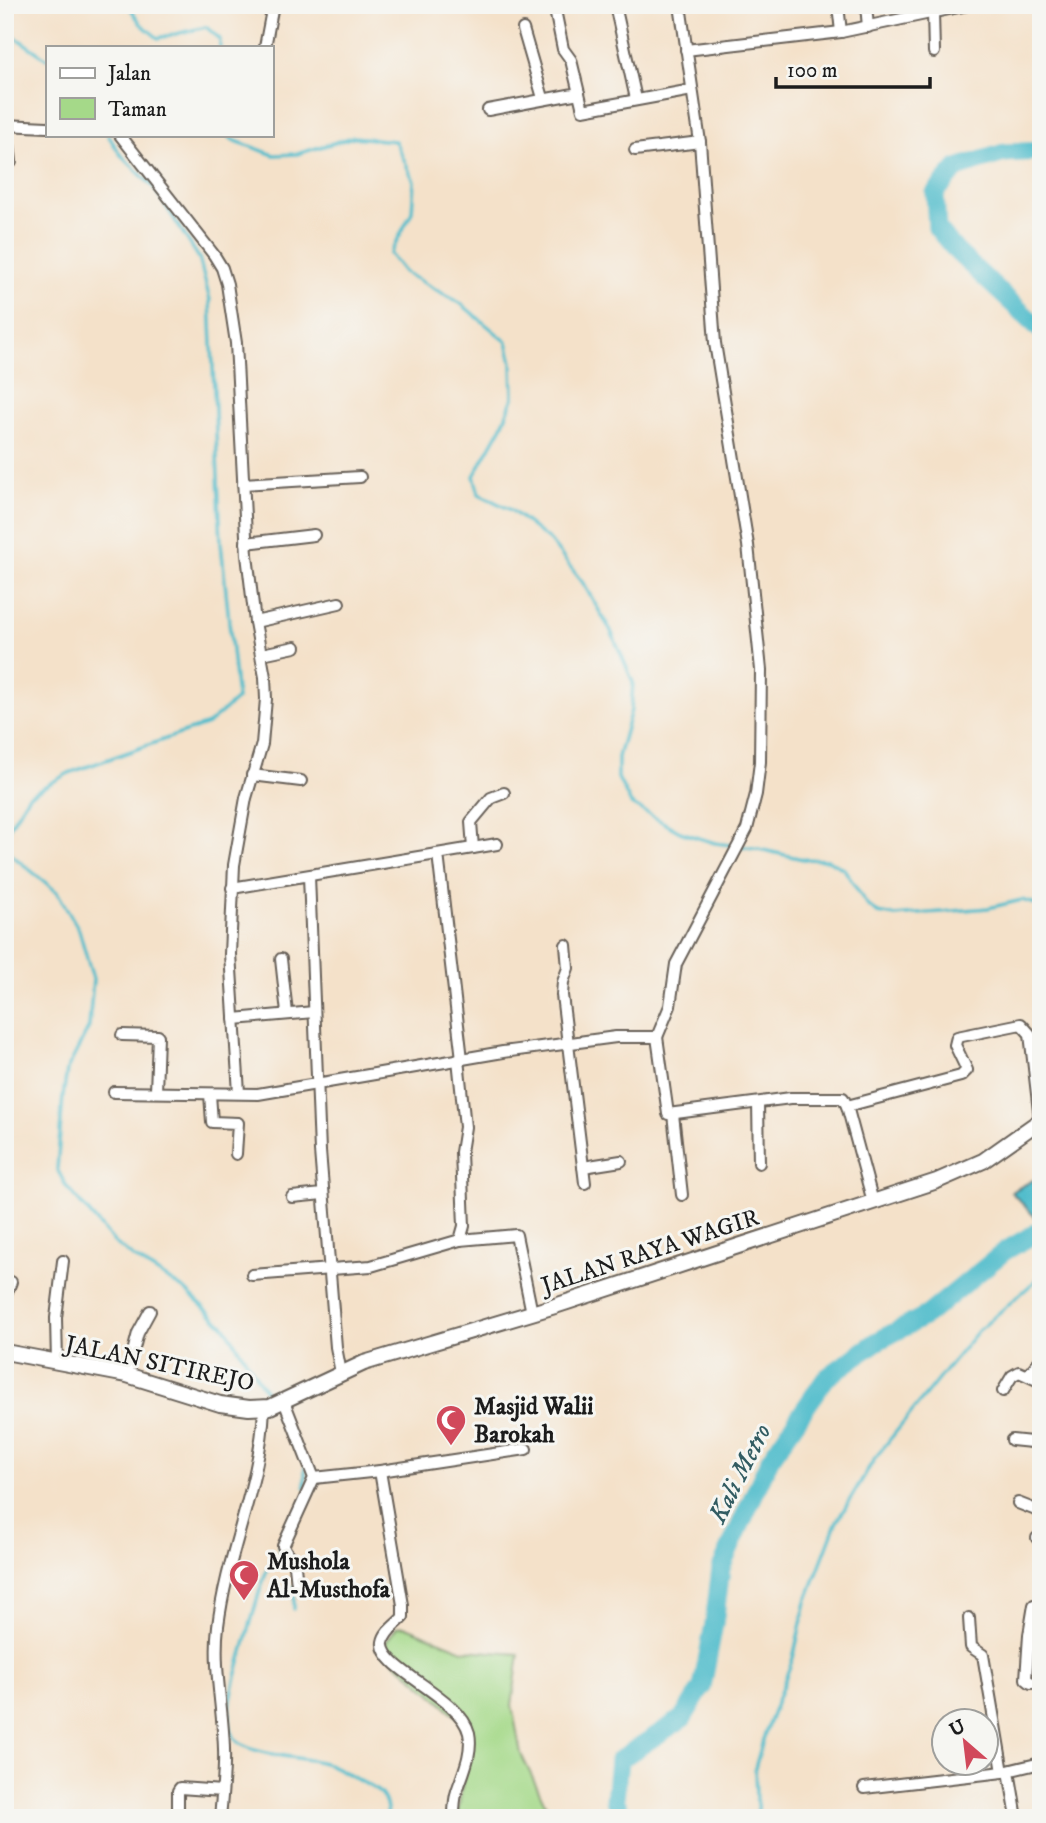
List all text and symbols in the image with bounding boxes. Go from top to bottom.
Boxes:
legend [46,46,273,136]
scale bar [776,46,930,90]
text: 100 m [787,58,838,84]
text: Jalan [106,61,151,87]
text: Taman [108,97,167,123]
street label: JALAN RAYA WAGIR [536,1203,763,1302]
street label: JALAN SITIREJO [61,1329,257,1399]
place label: Masjid Walii Barokah [474,1392,594,1450]
mosque icon: Masjid Walii Barokah [434,1403,468,1447]
water label: Kali Metro [701,1418,779,1530]
place label: Mushola Al-Musthofa [266,1547,391,1605]
mosque icon: Mushola Al-Musthofa [227,1558,261,1602]
north arrow [930,1708,1000,1778]
text: U [946,1715,970,1742]

